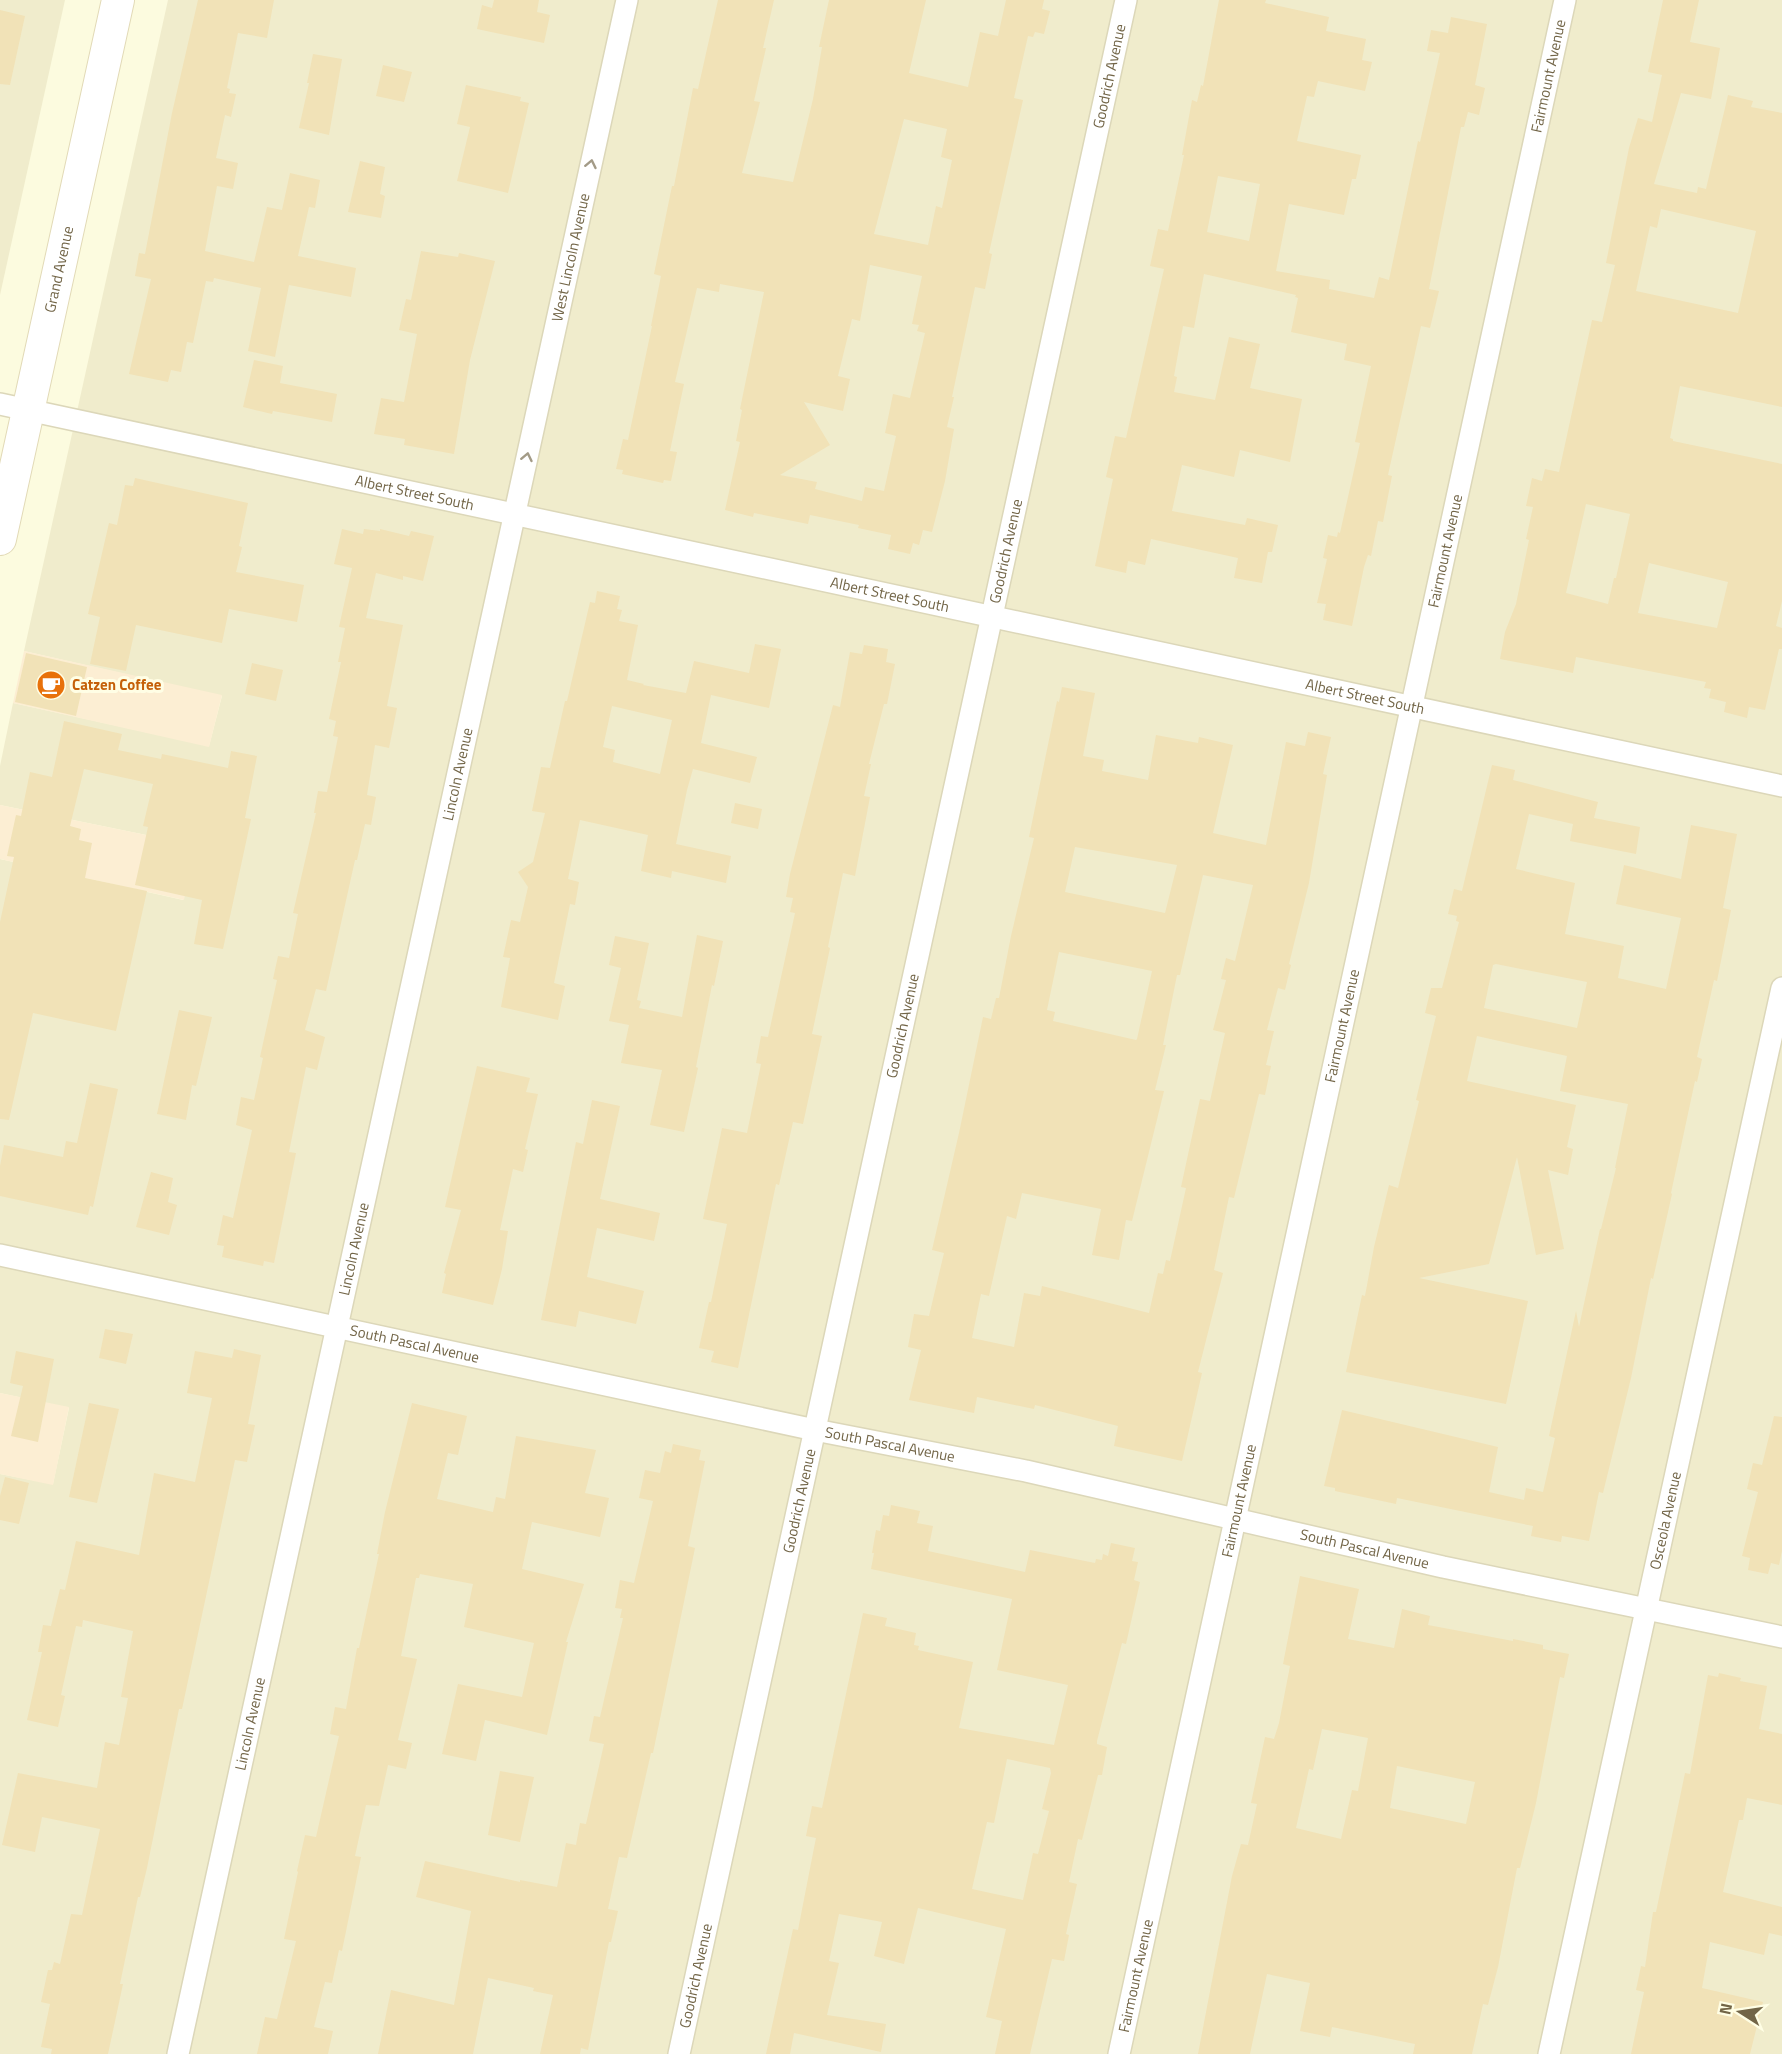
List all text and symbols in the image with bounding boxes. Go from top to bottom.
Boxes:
street label: Fairmount Avenue [1525,17,1571,135]
street label: Goodrich Avenue [1086,22,1131,131]
one-way arrow [584,159,597,169]
street label: West Lincoln Avenue [545,191,595,324]
street label: Grand Avenue [38,224,79,315]
one-way arrow [519,452,532,462]
street label: Albert Street South [353,468,476,516]
street label: Fairmount Avenue [1421,492,1468,610]
street label: Goodrich Avenue [983,497,1028,606]
street label: Albert Street South [828,570,951,618]
cafe icon: Catzen Coffee [35,669,67,701]
street label: Albert Street South [1304,672,1427,720]
place label: Catzen Coffee [72,673,162,696]
street label: Lincoln Avenue [436,725,479,823]
street label: Fairmount Avenue [1318,967,1365,1085]
street label: Goodrich Avenue [880,972,925,1080]
street label: Lincoln Avenue [332,1200,375,1298]
street label: South Pascal Avenue [348,1318,482,1369]
street label: South Pascal Avenue [823,1420,957,1468]
street label: Fairmount Avenue [1215,1442,1262,1560]
street label: Goodrich Avenue [776,1446,821,1555]
street label: Osceola Avenue [1643,1469,1687,1572]
street label: South Pascal Avenue [1298,1522,1432,1574]
street label: Lincoln Avenue [228,1675,271,1772]
street label: Fairmount Avenue [1112,1917,1159,2035]
street label: Goodrich Avenue [673,1921,718,2030]
north arrow [1710,1982,1770,2042]
text: N [1712,2001,1738,2017]

